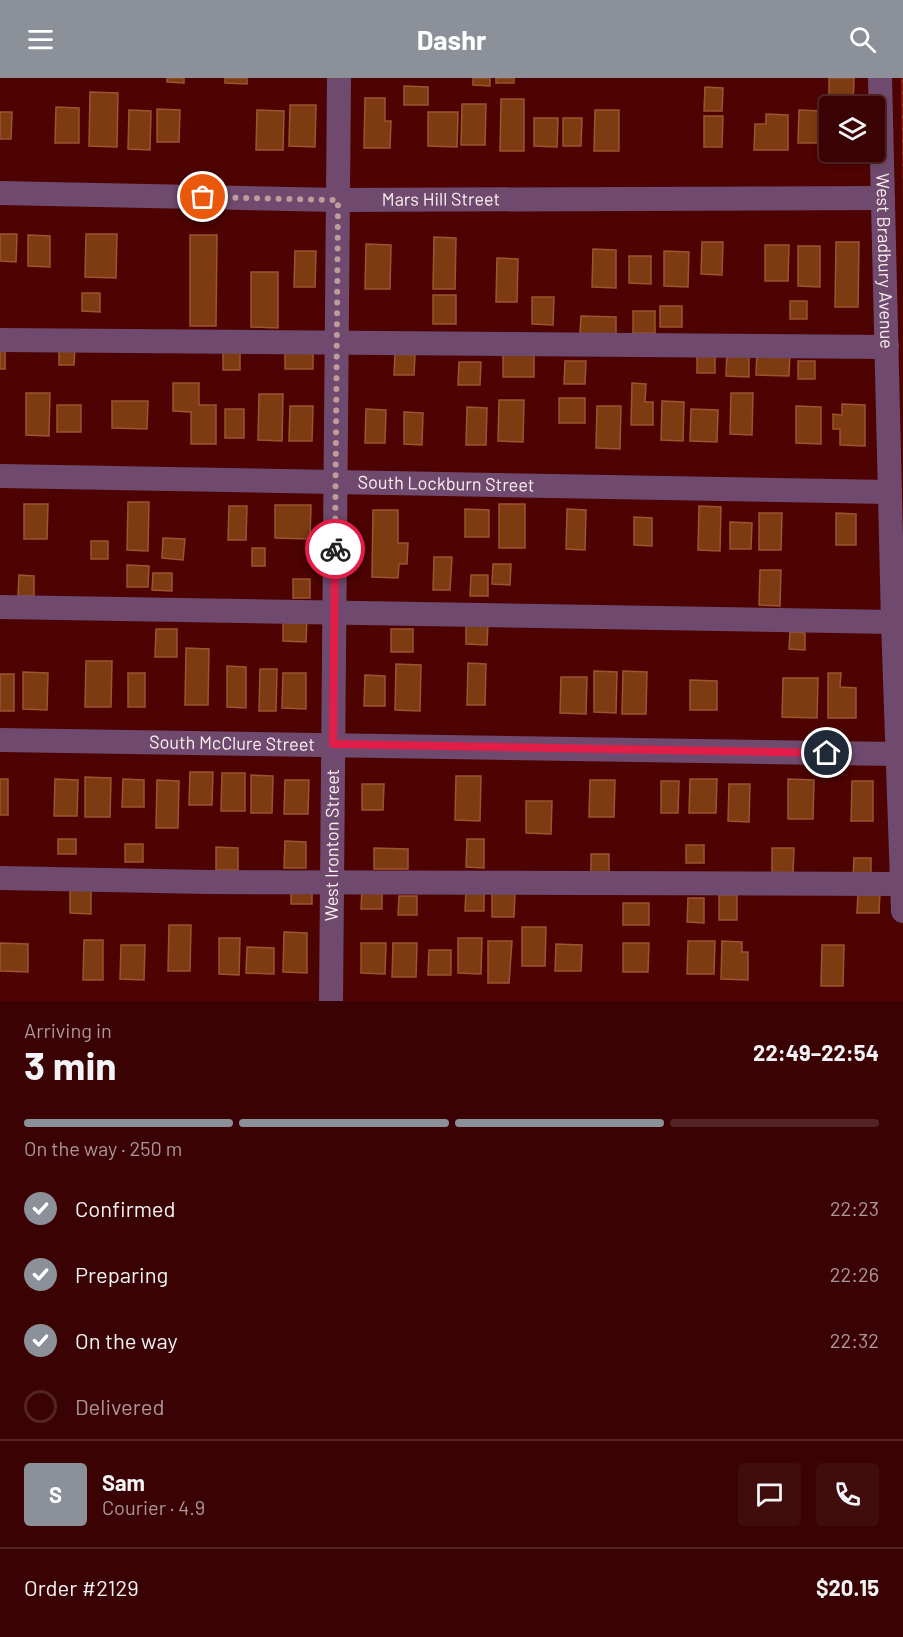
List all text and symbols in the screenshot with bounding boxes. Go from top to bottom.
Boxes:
icon: menu [24,23,57,56]
text: Dashr [417,23,486,55]
icon: search [846,23,879,56]
map controls [819,96,885,162]
button: layers [819,96,885,162]
pin [177,171,228,222]
street label: West Bradbury Avenue [872,173,898,349]
icon: bag [186,180,219,213]
street label: Mars Hill Street [382,187,500,210]
street label: South Lockburn Street [357,470,535,496]
courier [305,519,365,579]
icon: bike [319,533,352,566]
pin [801,727,852,778]
street label: South McClure Street [149,730,315,755]
icon: home [810,736,843,769]
street label: West Ironton Street [320,769,343,921]
text: Arriving in [24,1018,112,1042]
text: 22:49–22:54 [753,1039,879,1065]
text: 3 min [24,1041,117,1088]
text: On the way · 250 m [24,1136,182,1160]
icon: check [24,1192,57,1225]
text: Confirmed [75,1195,175,1221]
text: 22:23 [830,1196,879,1220]
icon: check [24,1258,57,1291]
text: Preparing [75,1261,168,1287]
text: 22:26 [830,1262,879,1286]
icon: check [24,1324,57,1357]
text: On the way [75,1327,178,1353]
text: 22:32 [830,1328,879,1352]
text: Delivered [75,1393,164,1419]
button: chat [738,1463,801,1526]
button: phone [816,1463,879,1526]
text: Sam [102,1469,145,1495]
text: S [49,1481,62,1507]
text: Courier · 4.9 [102,1495,205,1519]
text: Order #2129 [24,1574,139,1600]
text: $20.15 [816,1574,879,1600]

